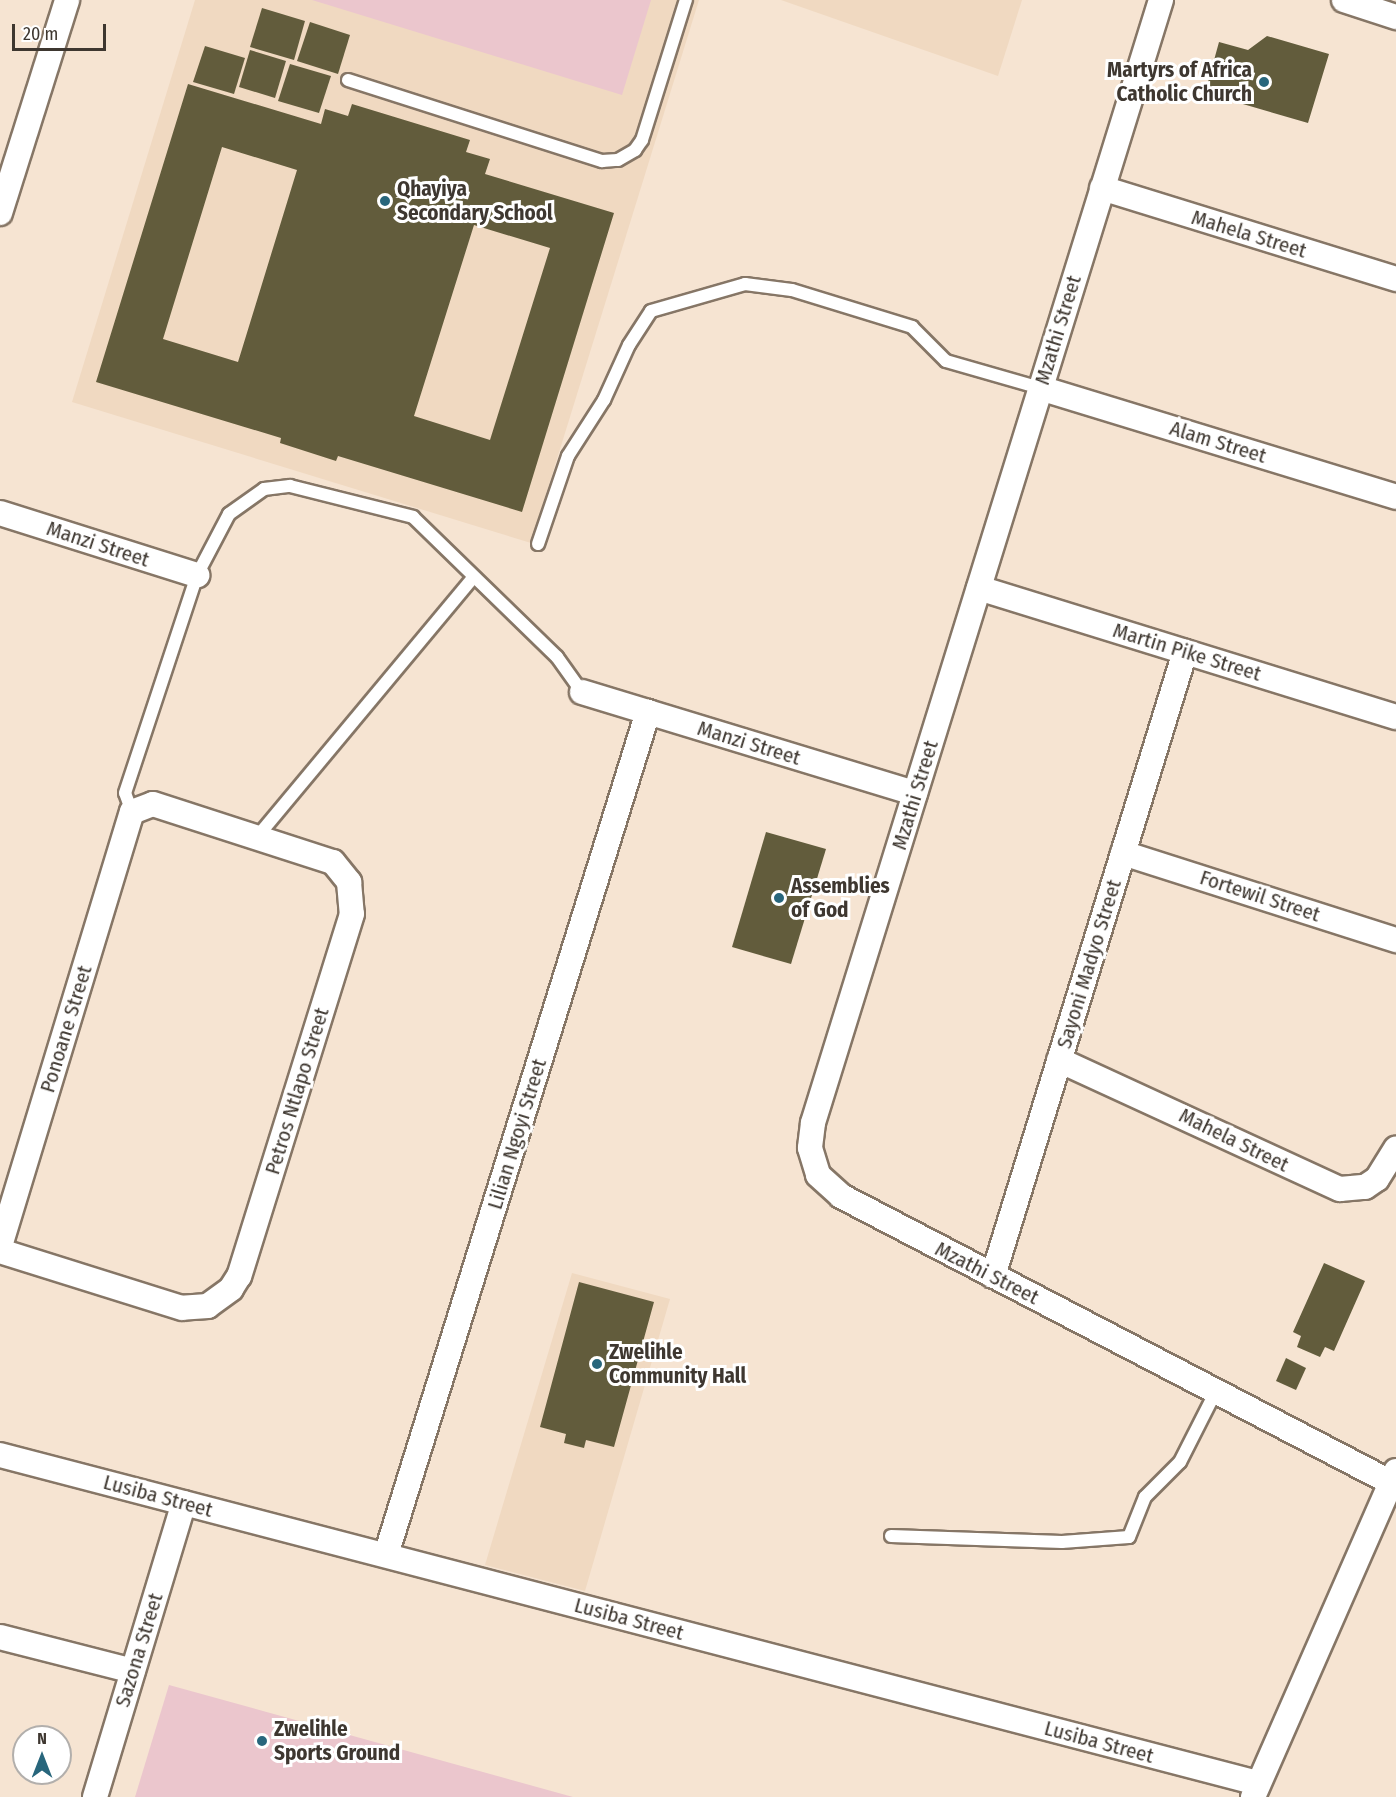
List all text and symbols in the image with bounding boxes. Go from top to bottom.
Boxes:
scale bar [15,12,110,50]
text: 20 m [23,23,58,45]
place label: Martyrs of Africa Catholic Church [1107,57,1252,107]
marker: Martyrs of Africa Catholic Church [1257,75,1271,89]
place label: Qhayiya Secondary School [397,176,553,226]
marker: Qhayiya Secondary School [378,194,392,208]
street label: Mahela Street [1188,205,1310,263]
street label: Mzathi Street [1029,272,1087,388]
street label: Alam Street [1167,415,1269,469]
street label: Manzi Street [43,516,153,572]
street label: Martin Pike Street [1110,618,1264,686]
street label: Manzi Street [694,715,804,771]
street label: Mzathi Street [886,737,944,853]
street label: Fortewil Street [1197,865,1323,927]
place label: Assemblies of God [791,873,890,923]
street label: Sayoni Madyo Street [1051,876,1127,1052]
marker: Assemblies of God [772,891,786,905]
street label: Ponoane Street [35,962,97,1096]
street label: Petros Ntlapo Street [260,1004,334,1178]
street label: Lilian Ngoyi Street [482,1056,552,1212]
street label: Mahela Street [1175,1103,1293,1177]
street label: Mzathi Street [931,1236,1043,1310]
place label: Zwelihle Community Hall [609,1339,746,1389]
marker: Zwelihle Community Hall [590,1357,604,1371]
street label: Lusiba Street [101,1469,215,1523]
street label: Sazona Street [110,1590,168,1710]
street label: Lusiba Street [572,1592,686,1646]
street label: Lusiba Street [1042,1715,1156,1769]
place label: Zwelihle Sports Ground [274,1716,400,1766]
north arrow [12,1725,72,1785]
text: N [37,1729,47,1748]
marker: Zwelihle Sports Ground [255,1734,269,1748]

